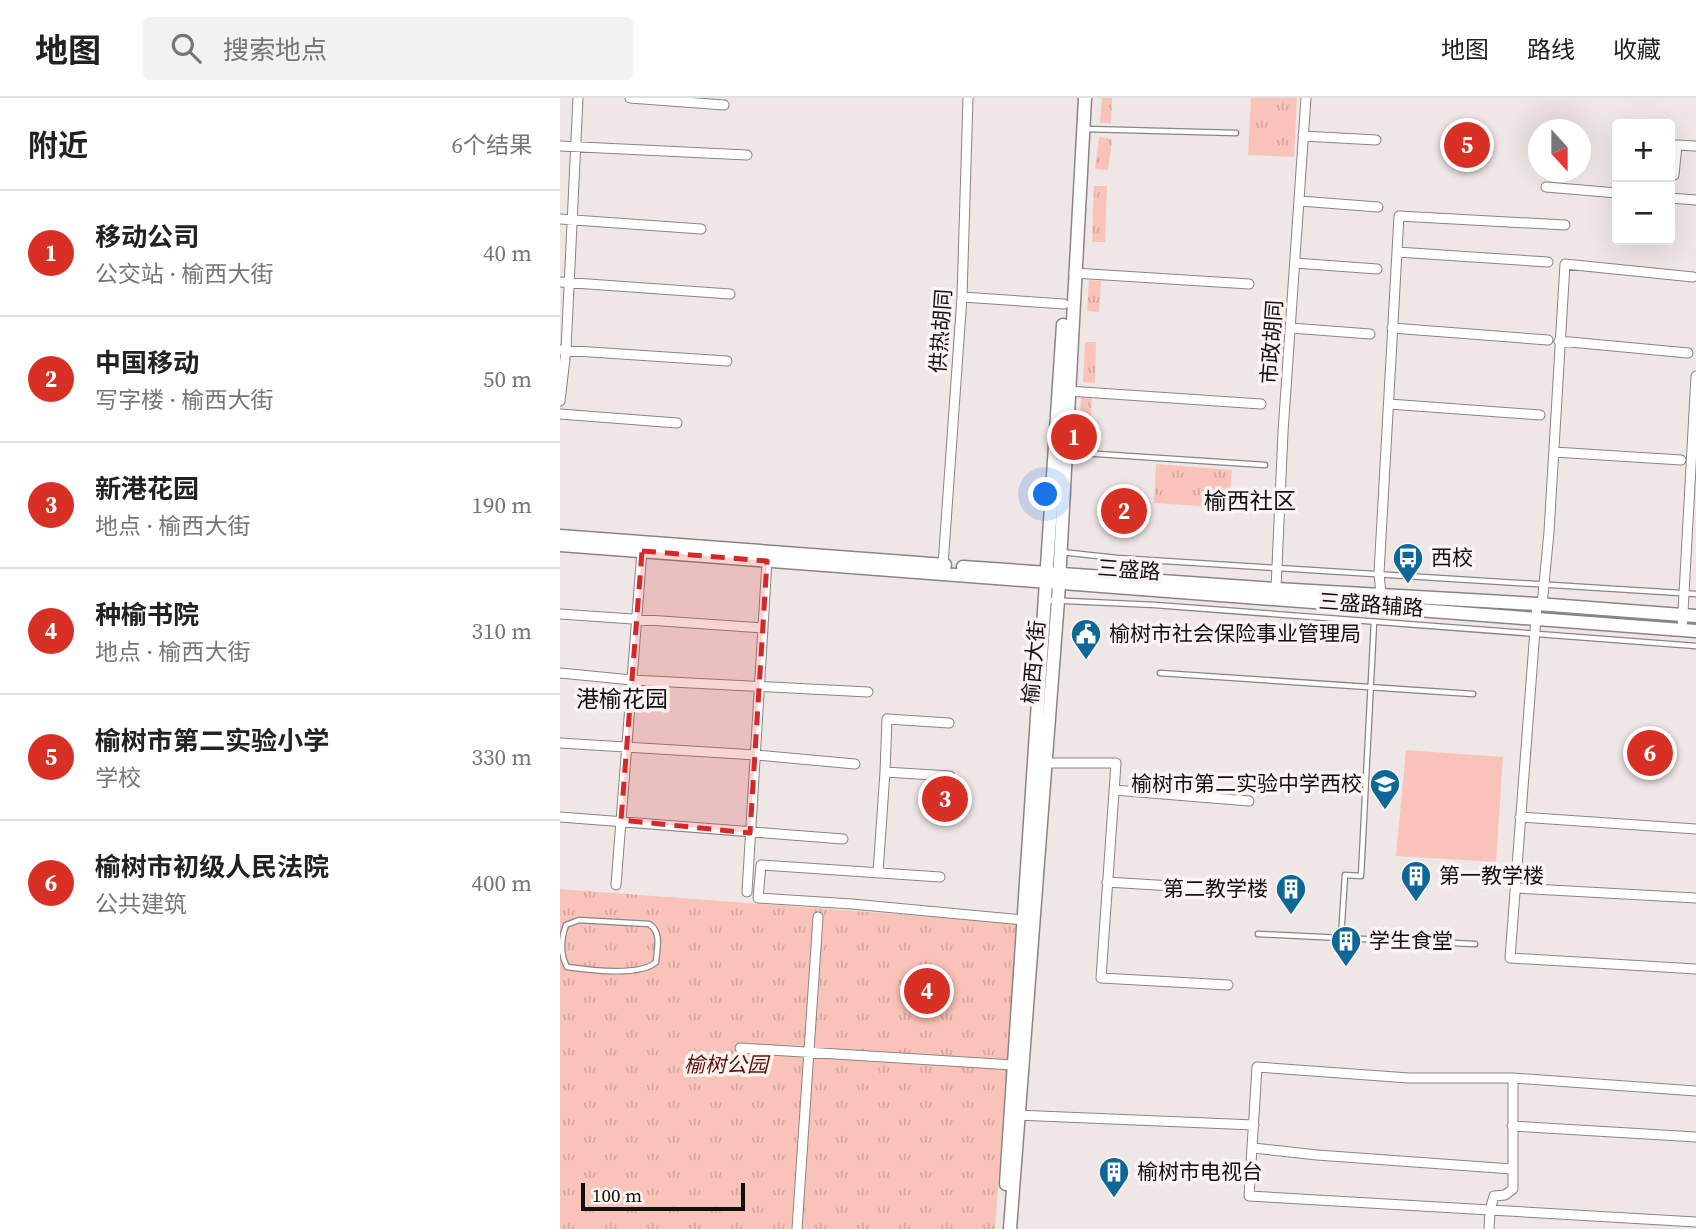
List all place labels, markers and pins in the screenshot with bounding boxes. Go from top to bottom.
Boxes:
pin: 5 [1444,119,1490,171]
pin: 1 [1051,411,1097,463]
pin: 2 [1101,485,1147,537]
bus stop icon: 西校 [1391,541,1425,585]
place label: 西校 [1431,543,1473,572]
public building icon: 榆树市社会保险事业管理局 [1069,617,1103,661]
place label: 榆树市社会保险事业管理局 [1109,619,1361,648]
pin: 6 [1627,727,1673,779]
school or university icon: 榆树市第二实验中学西校 [1368,767,1402,811]
place label: 榆树市第二实验中学西校 [1131,769,1362,798]
pin: 3 [922,773,968,825]
building icon: 第一教学楼 [1399,859,1433,903]
place label: 第一教学楼 [1439,861,1544,890]
building icon: 第二教学楼 [1274,872,1308,916]
place label: 第二教学楼 [1163,874,1268,903]
building icon: 学生食堂 [1329,924,1363,968]
place label: 学生食堂 [1369,926,1453,955]
pin: 4 [904,965,950,1017]
building icon: 榆树市电视台 [1097,1155,1131,1199]
place label: 榆树市电视台 [1137,1157,1263,1186]

